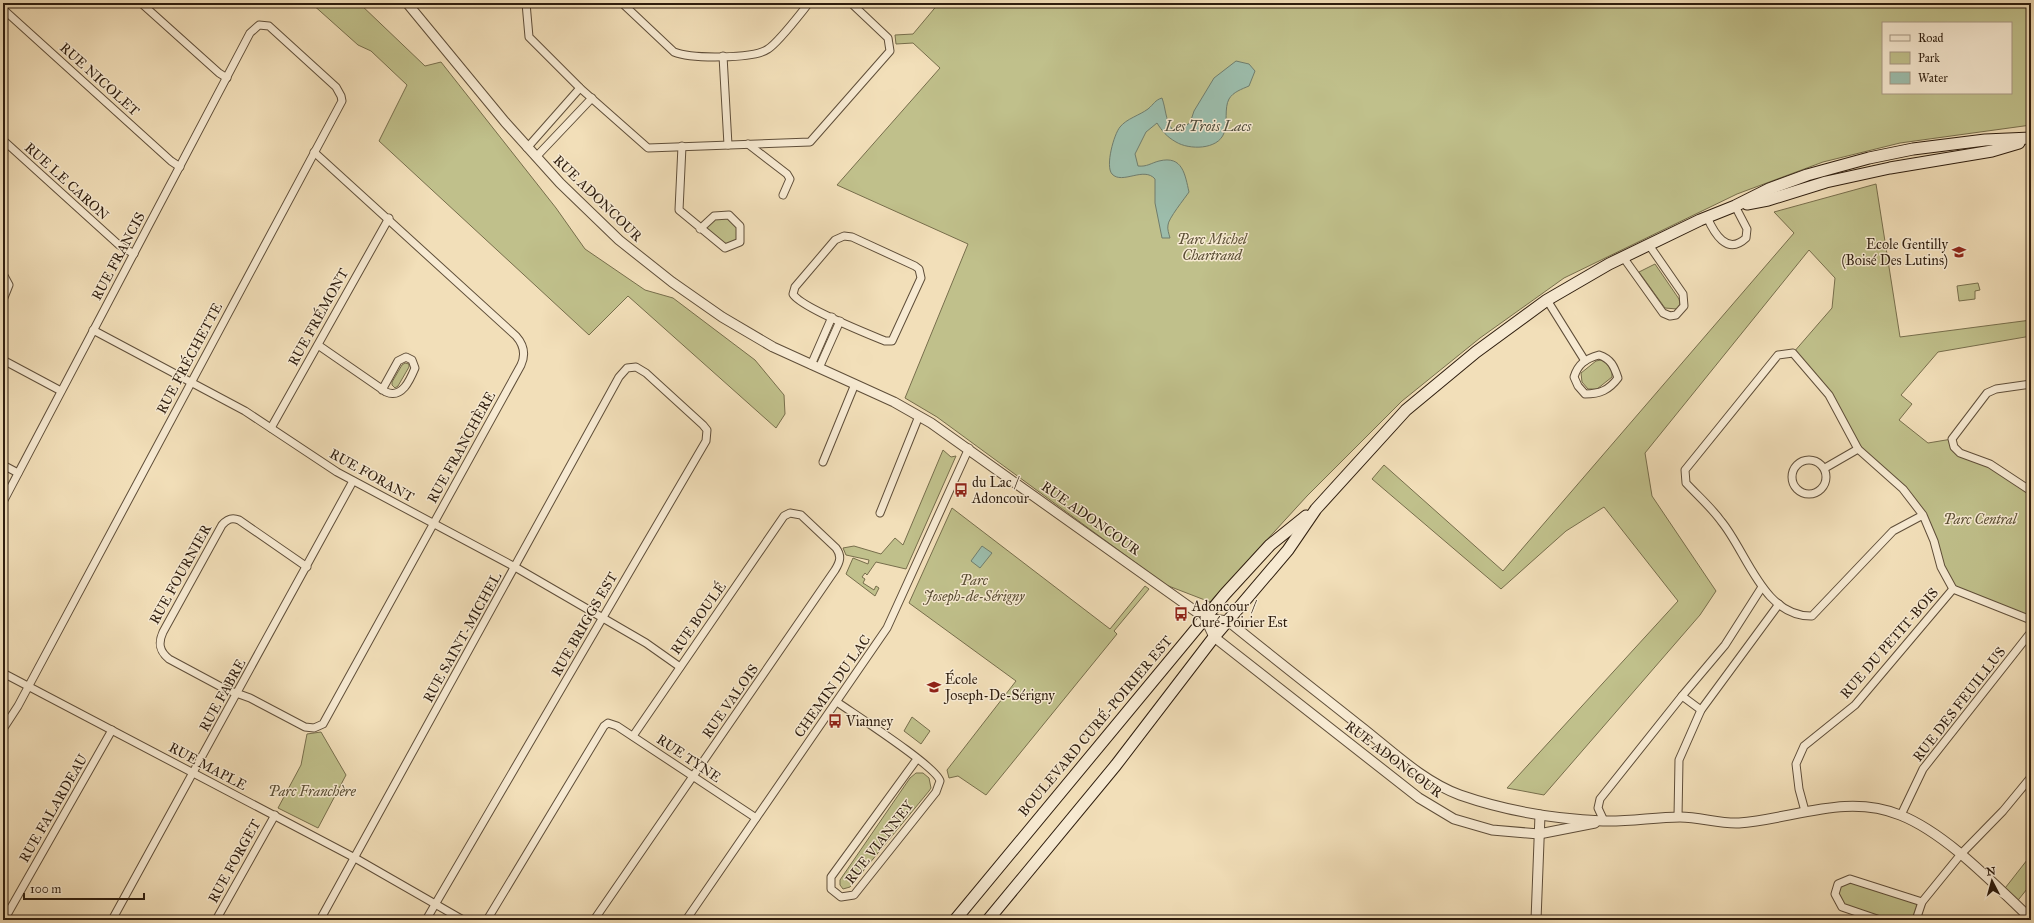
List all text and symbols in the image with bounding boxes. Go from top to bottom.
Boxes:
legend [1882,22,2012,94]
text: Road [1918,31,1944,45]
street label: RUE NICOLET [56,39,143,120]
text: Park [1918,51,1940,65]
text: Water [1918,71,1948,85]
water label: Les Trois Lacs [1164,117,1252,135]
street label: RUE LE CARON [21,139,112,224]
street label: RUE ADONCOUR [550,152,647,246]
street label: RUE FRANCIS [88,209,149,303]
park label: Parc Michel Chartrand [1177,231,1248,264]
place label: Ecole Gentilly (Boisé Des Lutins) [1842,236,1948,270]
school or university icon: Ecole Gentilly (Boisé Des Lutins) [1951,244,1967,260]
street label: RUE FRÉMONT [283,264,352,369]
street label: RUE FRÉCHETTE [151,299,226,417]
street label: RUE FRANCHÈRE [422,387,499,506]
street label: RUE FORANT [327,445,417,506]
place label: du Lac / Adoncour [971,474,1030,507]
street label: RUE ADONCOUR [1038,478,1145,560]
bus stop icon: du Lac / Adoncour [953,482,969,498]
park label: Parc Central [1944,511,2018,528]
street label: RUE FOURNIER [146,520,216,627]
street label: RUE SAINT-MICHEL [420,569,506,705]
street label: RUE BRIGGS EST [548,569,621,679]
park label: Parc Joseph-de-Sérigny [922,572,1025,606]
street label: RUE BOULÉ [666,578,730,658]
street label: RUE DU PETIT-BOIS [1837,584,1942,702]
place label: Adoncour / Curé-Poirier Est [1191,598,1288,631]
bus stop icon: Adoncour / Curé-Poirier Est [1173,606,1189,622]
street label: BOULEVARD CURÉ-POIRIER EST [1013,631,1176,820]
street label: CHEMIN DU LAC [791,632,874,741]
street label: RUE DES FEUILLUS [1909,644,2009,765]
street label: RUE FABRE [196,656,249,735]
street label: RUE VALOIS [699,661,762,742]
place label: École Joseph-De-Sérigny [943,669,1055,705]
school or university icon: École Joseph-De-Sérigny [926,679,942,695]
bus stop icon: Vianney [827,713,843,729]
place label: Vianney [845,713,893,730]
street label: RUE ADONCOUR [1342,717,1447,802]
street label: RUE TYNE [653,731,724,786]
street label: RUE MAPLE [166,739,250,794]
street label: RUE FALARDEAU [16,750,92,865]
park label: Parc Franchère [268,783,356,800]
street label: RUE VIANNEY [842,796,918,887]
street label: RUE FORGET [205,816,264,906]
north arrow [1972,861,2012,901]
text: N [1986,865,1997,879]
scale bar [24,875,144,901]
text: 100 m [30,882,61,896]

